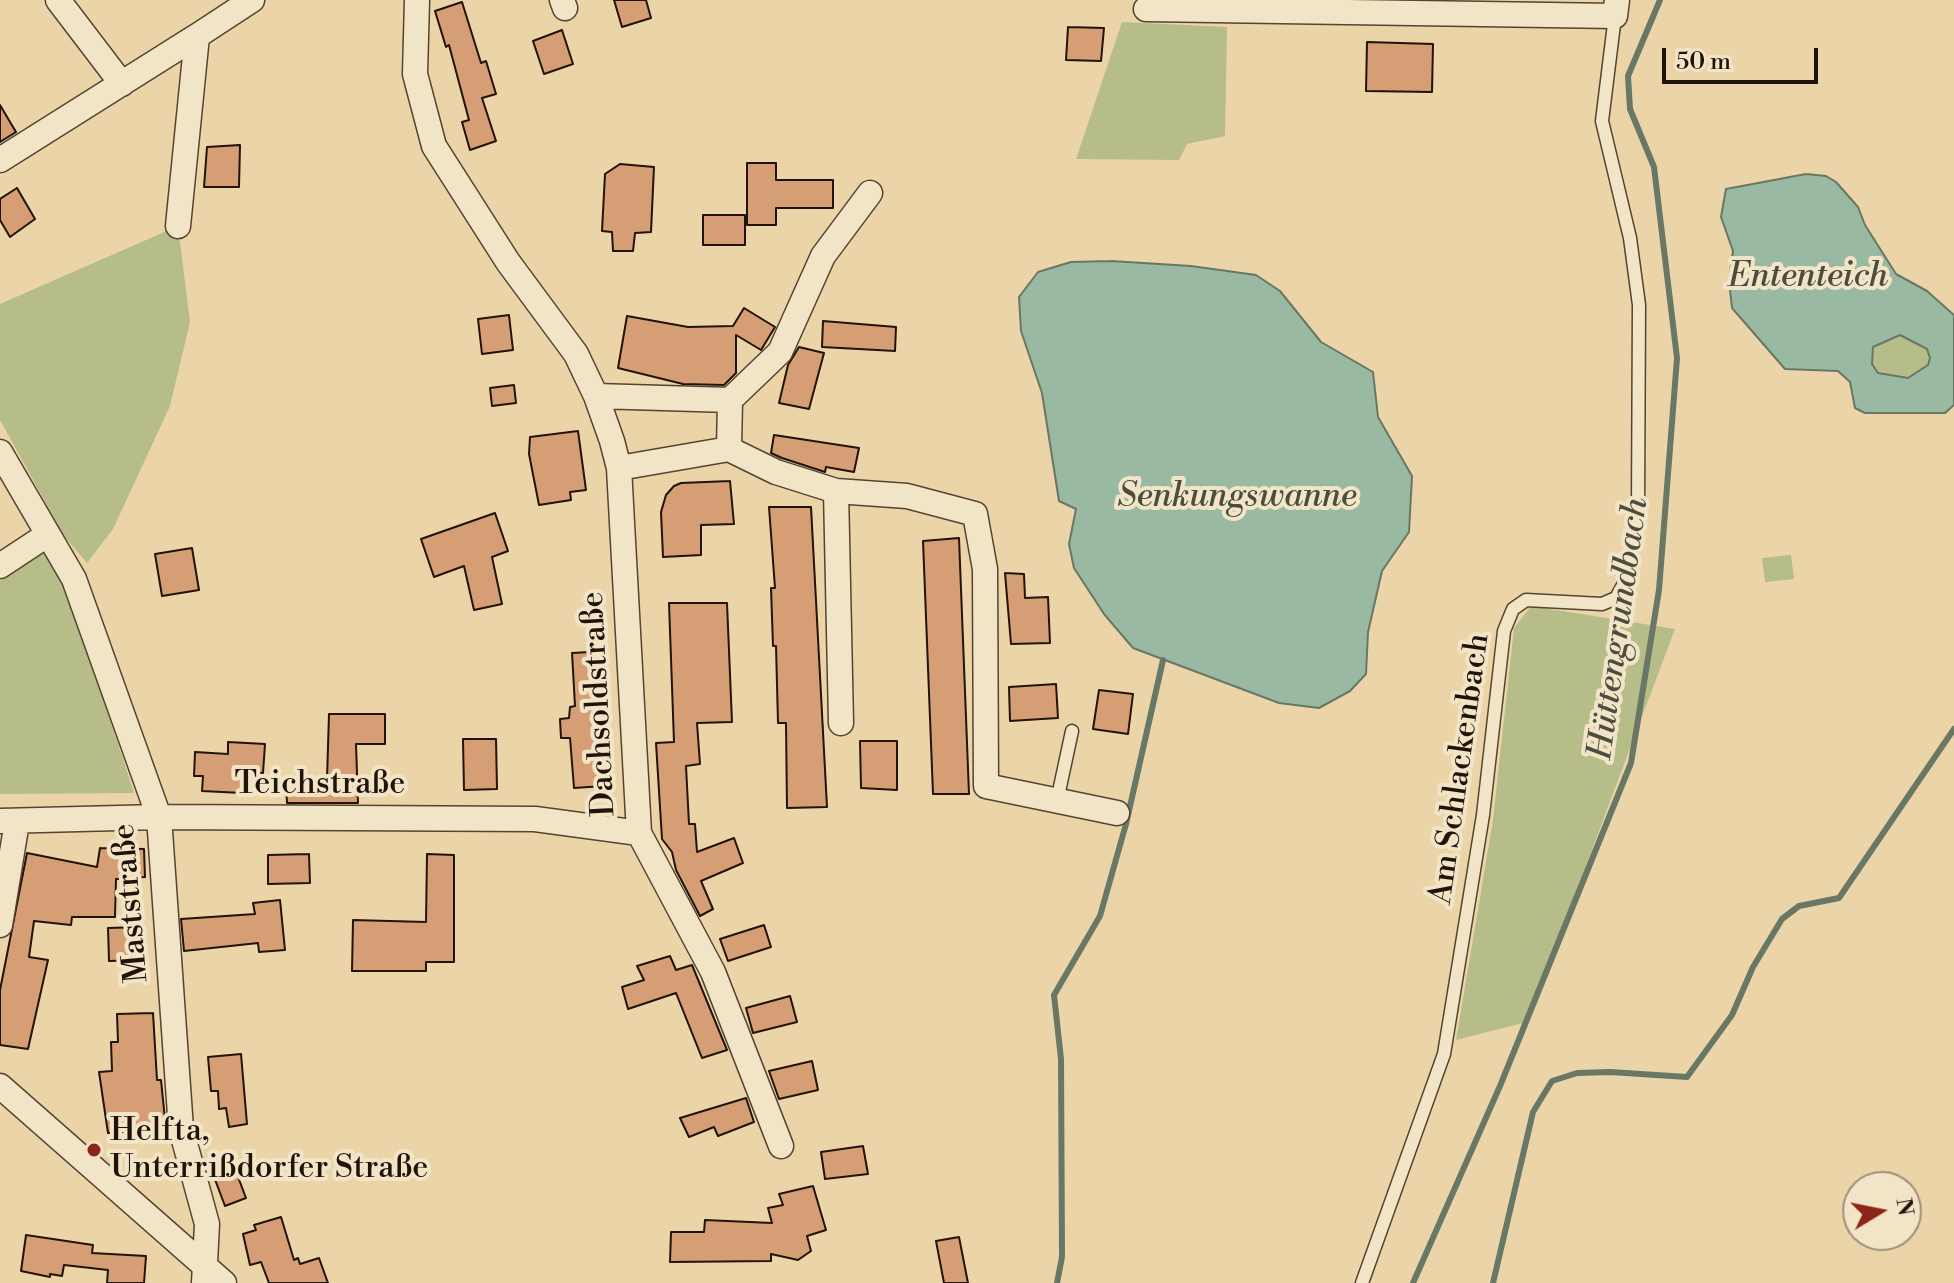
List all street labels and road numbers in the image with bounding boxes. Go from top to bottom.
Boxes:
street label: Dachsoldstraße [575,591,625,817]
street label: Am Schlackenbach [1423,631,1499,907]
street label: Teichstraße [235,766,405,804]
street label: Maststraße [106,822,158,984]

